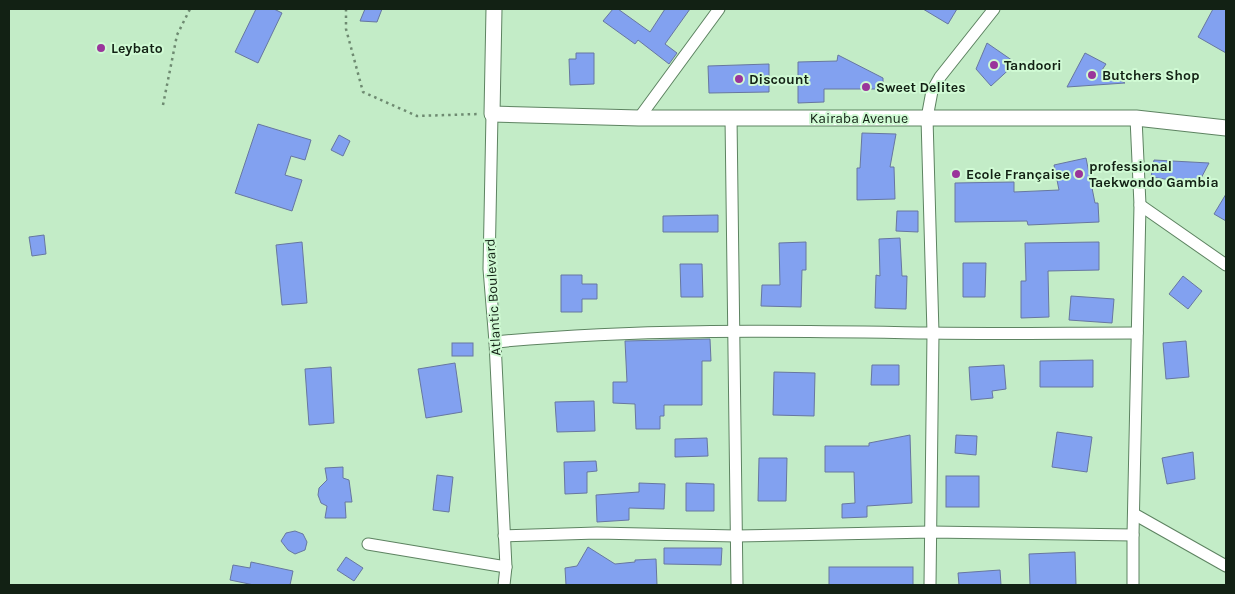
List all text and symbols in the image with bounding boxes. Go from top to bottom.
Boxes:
place label: Leybato [111,40,163,57]
marker: Leybato [95,42,107,54]
place label: Tandoori [1004,57,1062,74]
marker: Tandoori [988,59,1000,71]
place label: Butchers Shop [1102,67,1199,84]
marker: Butchers Shop [1086,69,1098,81]
place label: Discount [749,71,809,88]
marker: Discount [733,73,745,85]
place label: Sweet Delites [876,79,966,96]
marker: Sweet Delites [860,81,872,93]
street label: Kairaba Avenue [810,110,908,127]
place label: professional Taekwondo Gambia [1089,158,1219,191]
place label: Ecole Française [966,166,1070,183]
marker: Ecole Française [950,168,962,180]
marker: professional Taekwondo Gambia [1073,168,1085,180]
street label: Atlantic Boulevard [481,238,505,356]

